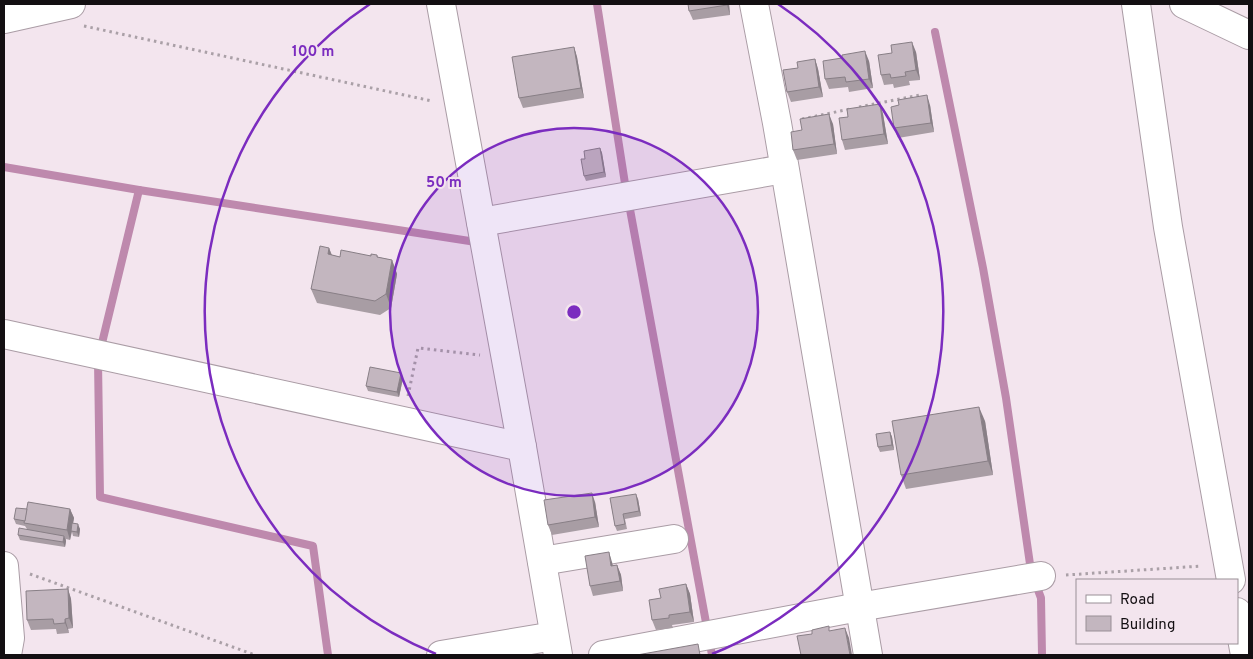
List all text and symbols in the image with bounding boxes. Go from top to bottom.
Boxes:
text: 100 m [292,43,334,62]
text: 50 m [426,174,462,193]
centre of rings [565,303,583,321]
legend [1076,579,1238,644]
text: Road [1120,591,1155,610]
text: Building [1120,616,1175,635]

